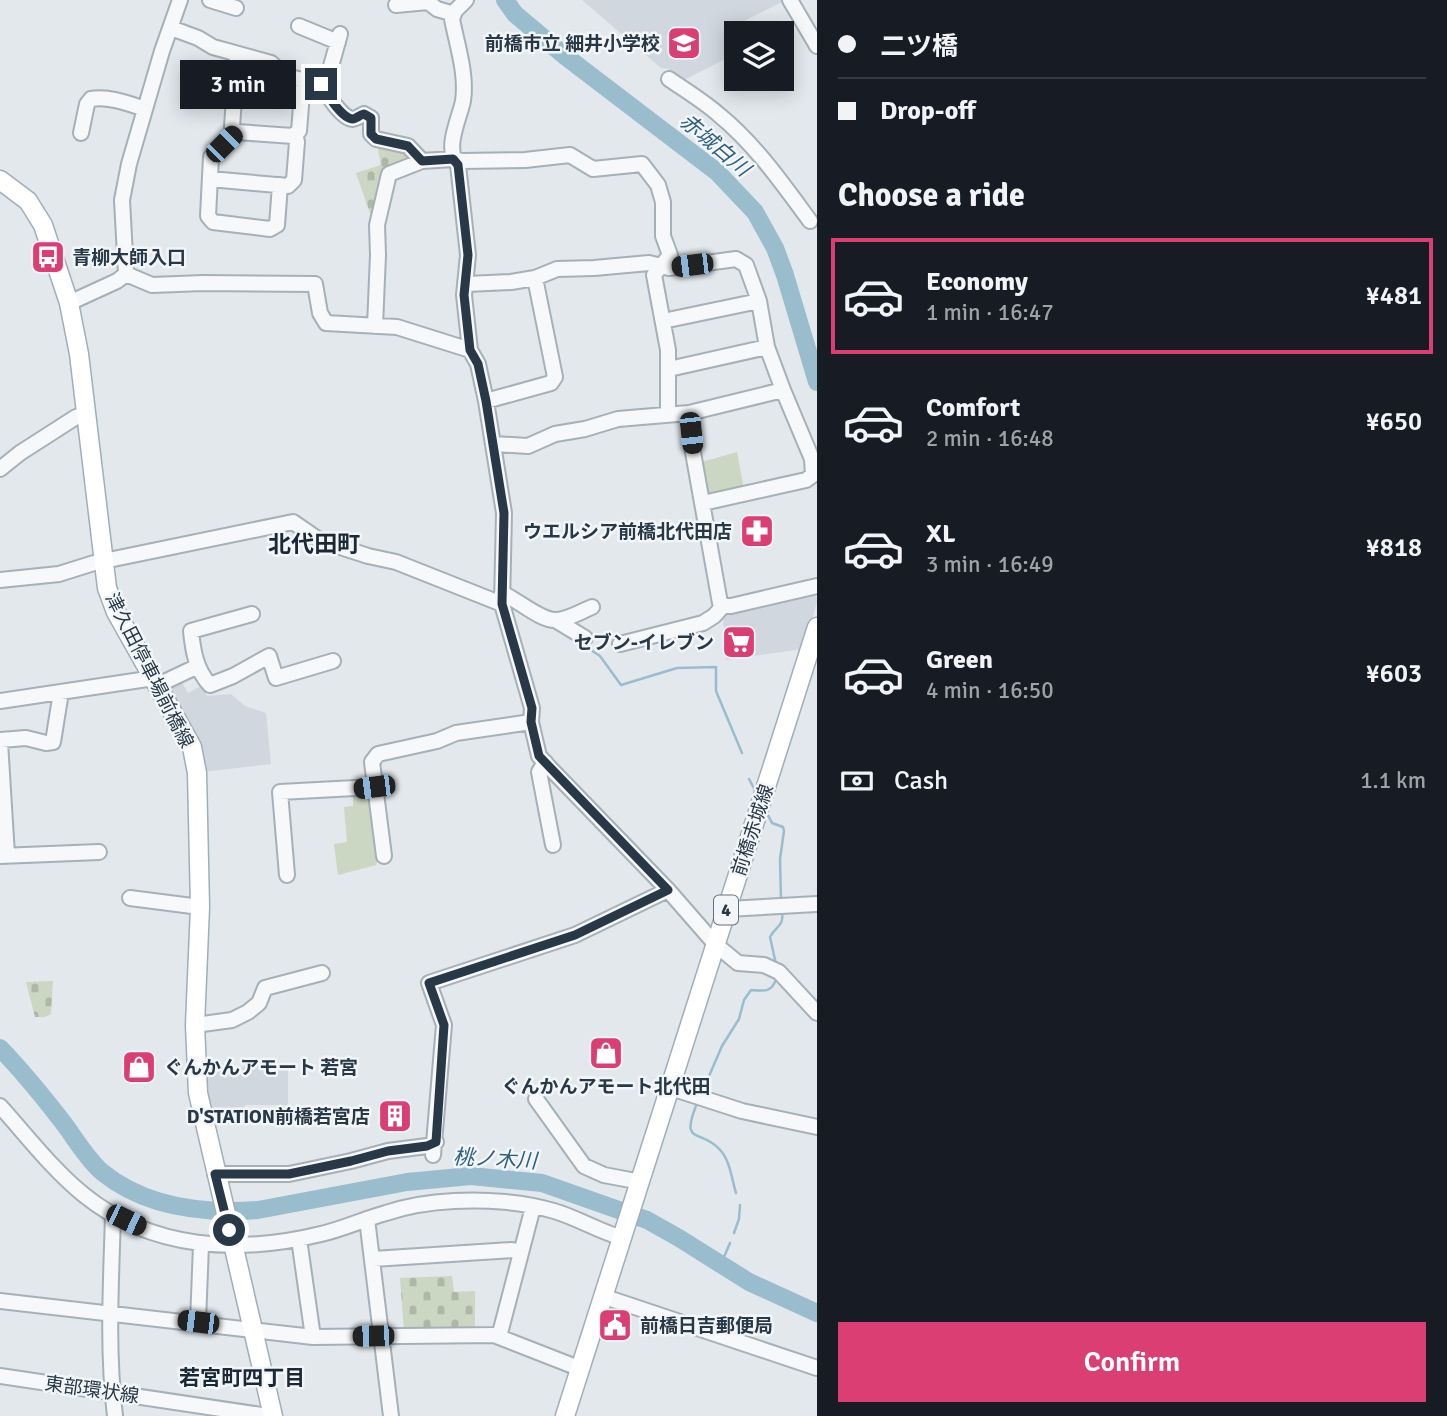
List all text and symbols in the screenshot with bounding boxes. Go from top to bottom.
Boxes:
map controls [724,21,794,91]
button: layers [724,21,794,91]
school or university icon: 前橋市立 細井小学校 [665,24,703,62]
text: 二ツ橋 [880,31,958,63]
place label: 前橋市立 細井小学校 [485,32,660,56]
callout: 3 min [181,60,296,108]
route end [305,68,337,100]
text: 3 min [210,70,266,99]
text: Drop-off [880,95,976,127]
water label: 赤城白川 [674,108,757,183]
car [202,122,247,166]
text: Choose a ride [838,176,1025,215]
bus stop icon: 青柳大師入口 [29,238,67,276]
place label: 青柳大師入口 [72,246,186,270]
car [670,252,715,278]
icon: car [842,265,905,328]
text: Economy [926,266,1028,298]
text: ¥481 [1366,280,1422,312]
text: 1 min · 16:47 [926,298,1054,327]
icon: car [842,391,905,454]
text: Comfort [926,392,1020,424]
text: ¥650 [1366,406,1422,438]
car [679,411,704,455]
text: 2 min · 16:48 [926,424,1054,453]
pharmacy icon: ウエルシア前橋北代田店 [738,512,776,550]
icon: car [842,517,905,580]
text: XL [926,518,956,550]
place label: ウエルシア前橋北代田店 [523,520,732,544]
district label: 北代田町 [268,530,360,559]
text: ¥818 [1366,532,1422,564]
text: 3 min · 16:49 [926,550,1054,579]
street label: 津久田停車場前橋線 [100,589,199,752]
supermarket icon: セブン-イレブン [720,623,758,661]
place label: セブン-イレブン [574,631,714,655]
icon: car [842,643,905,706]
text: Green [926,644,993,676]
text: ¥603 [1366,658,1422,690]
text: 4 min · 16:50 [926,676,1054,705]
icon: cash [838,762,876,800]
text: Cash [894,765,948,797]
text: 1.1 km [1360,766,1426,795]
car [352,774,397,800]
street label: 前橋赤城線 [727,781,779,879]
road number: 4 [714,896,738,925]
shop icon: ぐんかんアモート北代田 [587,1034,625,1072]
shop icon: ぐんかんアモート 若宮 [120,1048,158,1086]
place label: ぐんかんアモート 若宮 [164,1056,358,1080]
place label: ぐんかんアモート北代田 [501,1075,711,1099]
building icon: D'STATION前橋若宮店 [376,1097,414,1135]
place label: D'STATION前橋若宮店 [187,1105,370,1129]
water label: 桃ノ木川 [452,1144,540,1174]
car [103,1201,150,1239]
route start [213,1214,245,1246]
public building icon: 前橋日吉郵便局 [596,1306,634,1344]
car [176,1309,221,1335]
place label: 前橋日吉郵便局 [640,1314,773,1338]
button: Confirm [838,1322,1426,1402]
car [352,1325,395,1347]
district label: 若宮町四丁目 [179,1365,305,1391]
street label: 東部環状線 [43,1371,141,1408]

